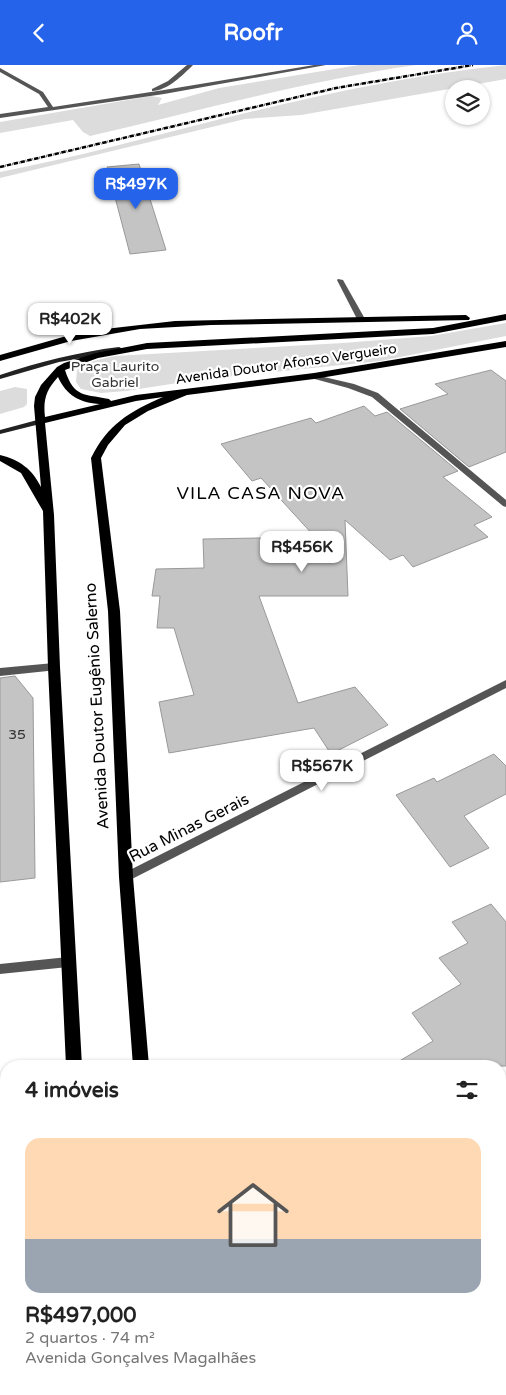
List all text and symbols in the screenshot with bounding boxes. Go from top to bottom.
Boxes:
icon: back [25,19,53,47]
icon: person [453,19,481,47]
text: Roofr [223,20,283,46]
map controls [445,80,490,125]
button: layers [445,80,490,125]
pin: R$497K [95,167,177,210]
text: R$497K [105,174,167,194]
pin: R$402K [29,303,111,345]
text: R$402K [39,309,101,329]
street label: Avenida Doutor Afonso Vergueiro [174,340,398,388]
park label: Praça Laurito Gabriel [71,358,159,391]
district label: VILA CASA NOVA [177,482,345,504]
pin: R$456K [261,531,343,573]
text: R$456K [271,537,333,557]
street label: Avenida Doutor Eugênio Salerno [81,582,113,830]
house number: 35 [8,726,26,743]
pin: R$567K [281,749,363,792]
text: R$567K [291,756,353,776]
street label: Rua Minas Gerais [126,789,252,867]
icon: filters [453,1076,481,1104]
text: 4 imóveis [25,1078,119,1103]
icon: home [208,1170,298,1260]
text: R$497,000 [25,1303,136,1328]
text: 2 quartos · 74 m² [25,1328,155,1348]
text: Avenida Gonçalves Magalhães [25,1348,256,1368]

